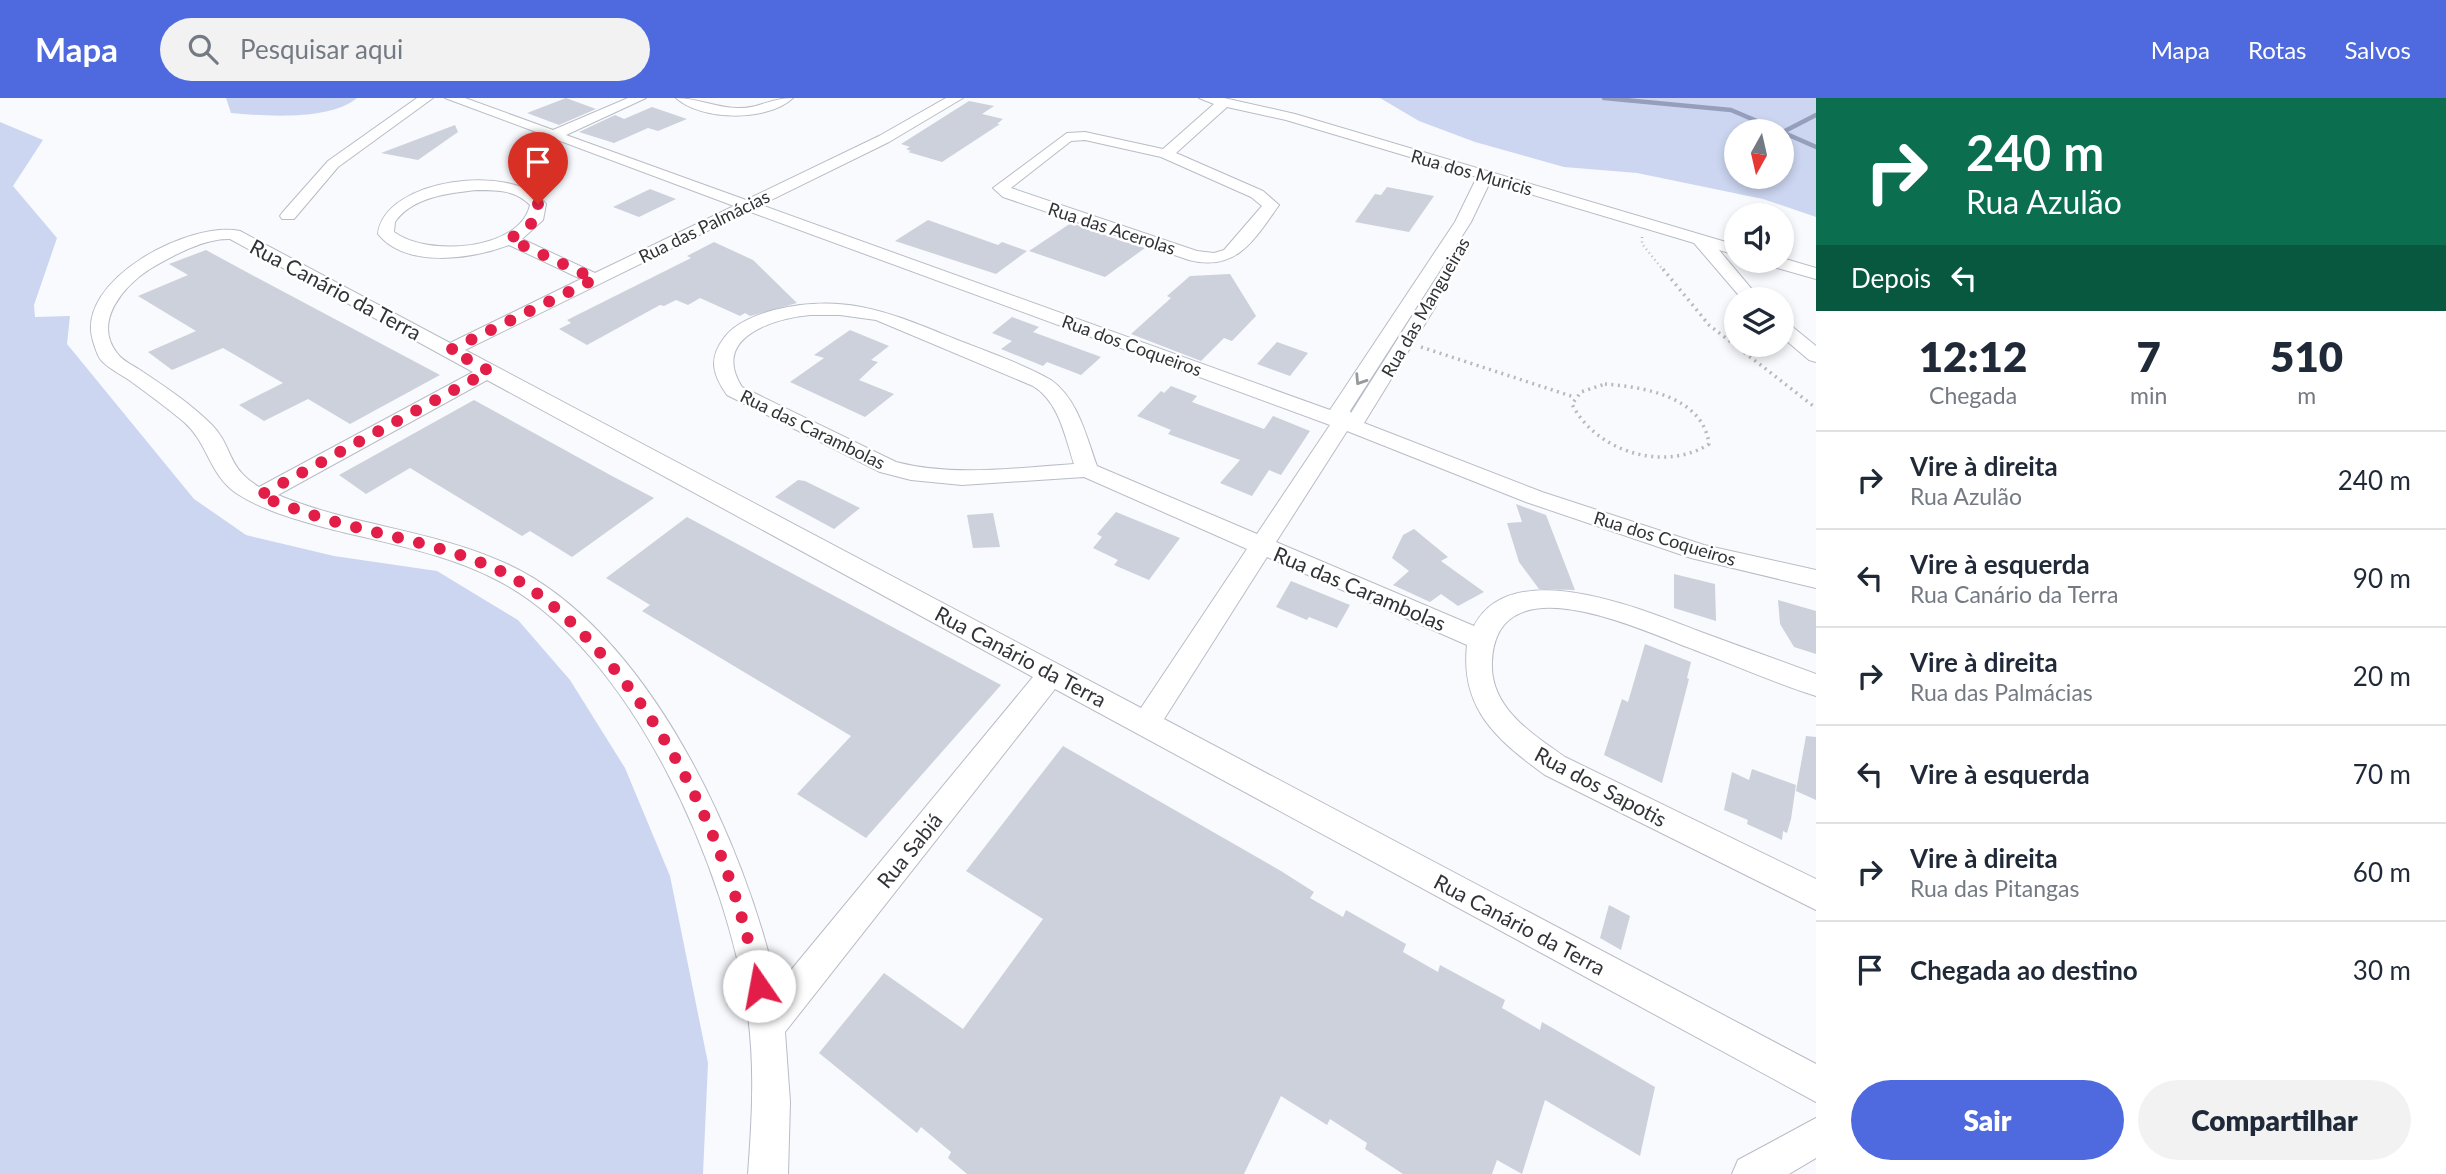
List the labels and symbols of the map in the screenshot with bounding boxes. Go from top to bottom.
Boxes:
north arrow [1724,119,1794,189]
pin [508,132,568,204]
street label: Rua dos Muricis [1409,144,1535,200]
street label: Rua das Palmácias [635,185,773,267]
street label: Rua das Acerolas [1046,197,1179,259]
street label: Rua Canário da Terra [246,233,426,345]
street label: Rua das Mangueiras [1376,233,1474,381]
street label: Rua dos Coqueiros [1059,309,1205,381]
one-way arrow [1355,373,1368,386]
street label: Rua das Carambolas [737,384,889,474]
street label: Rua dos Coqueiros [1591,506,1739,570]
street label: Rua das Carambolas [1270,540,1450,636]
street label: Rua Canário da Terra [931,600,1111,712]
street label: Rua dos Sapotis [1531,741,1671,831]
street label: Rua Sabiá [871,807,947,893]
street label: Rua Canário da Terra [1430,868,1610,980]
position arrow [722,949,796,1023]

